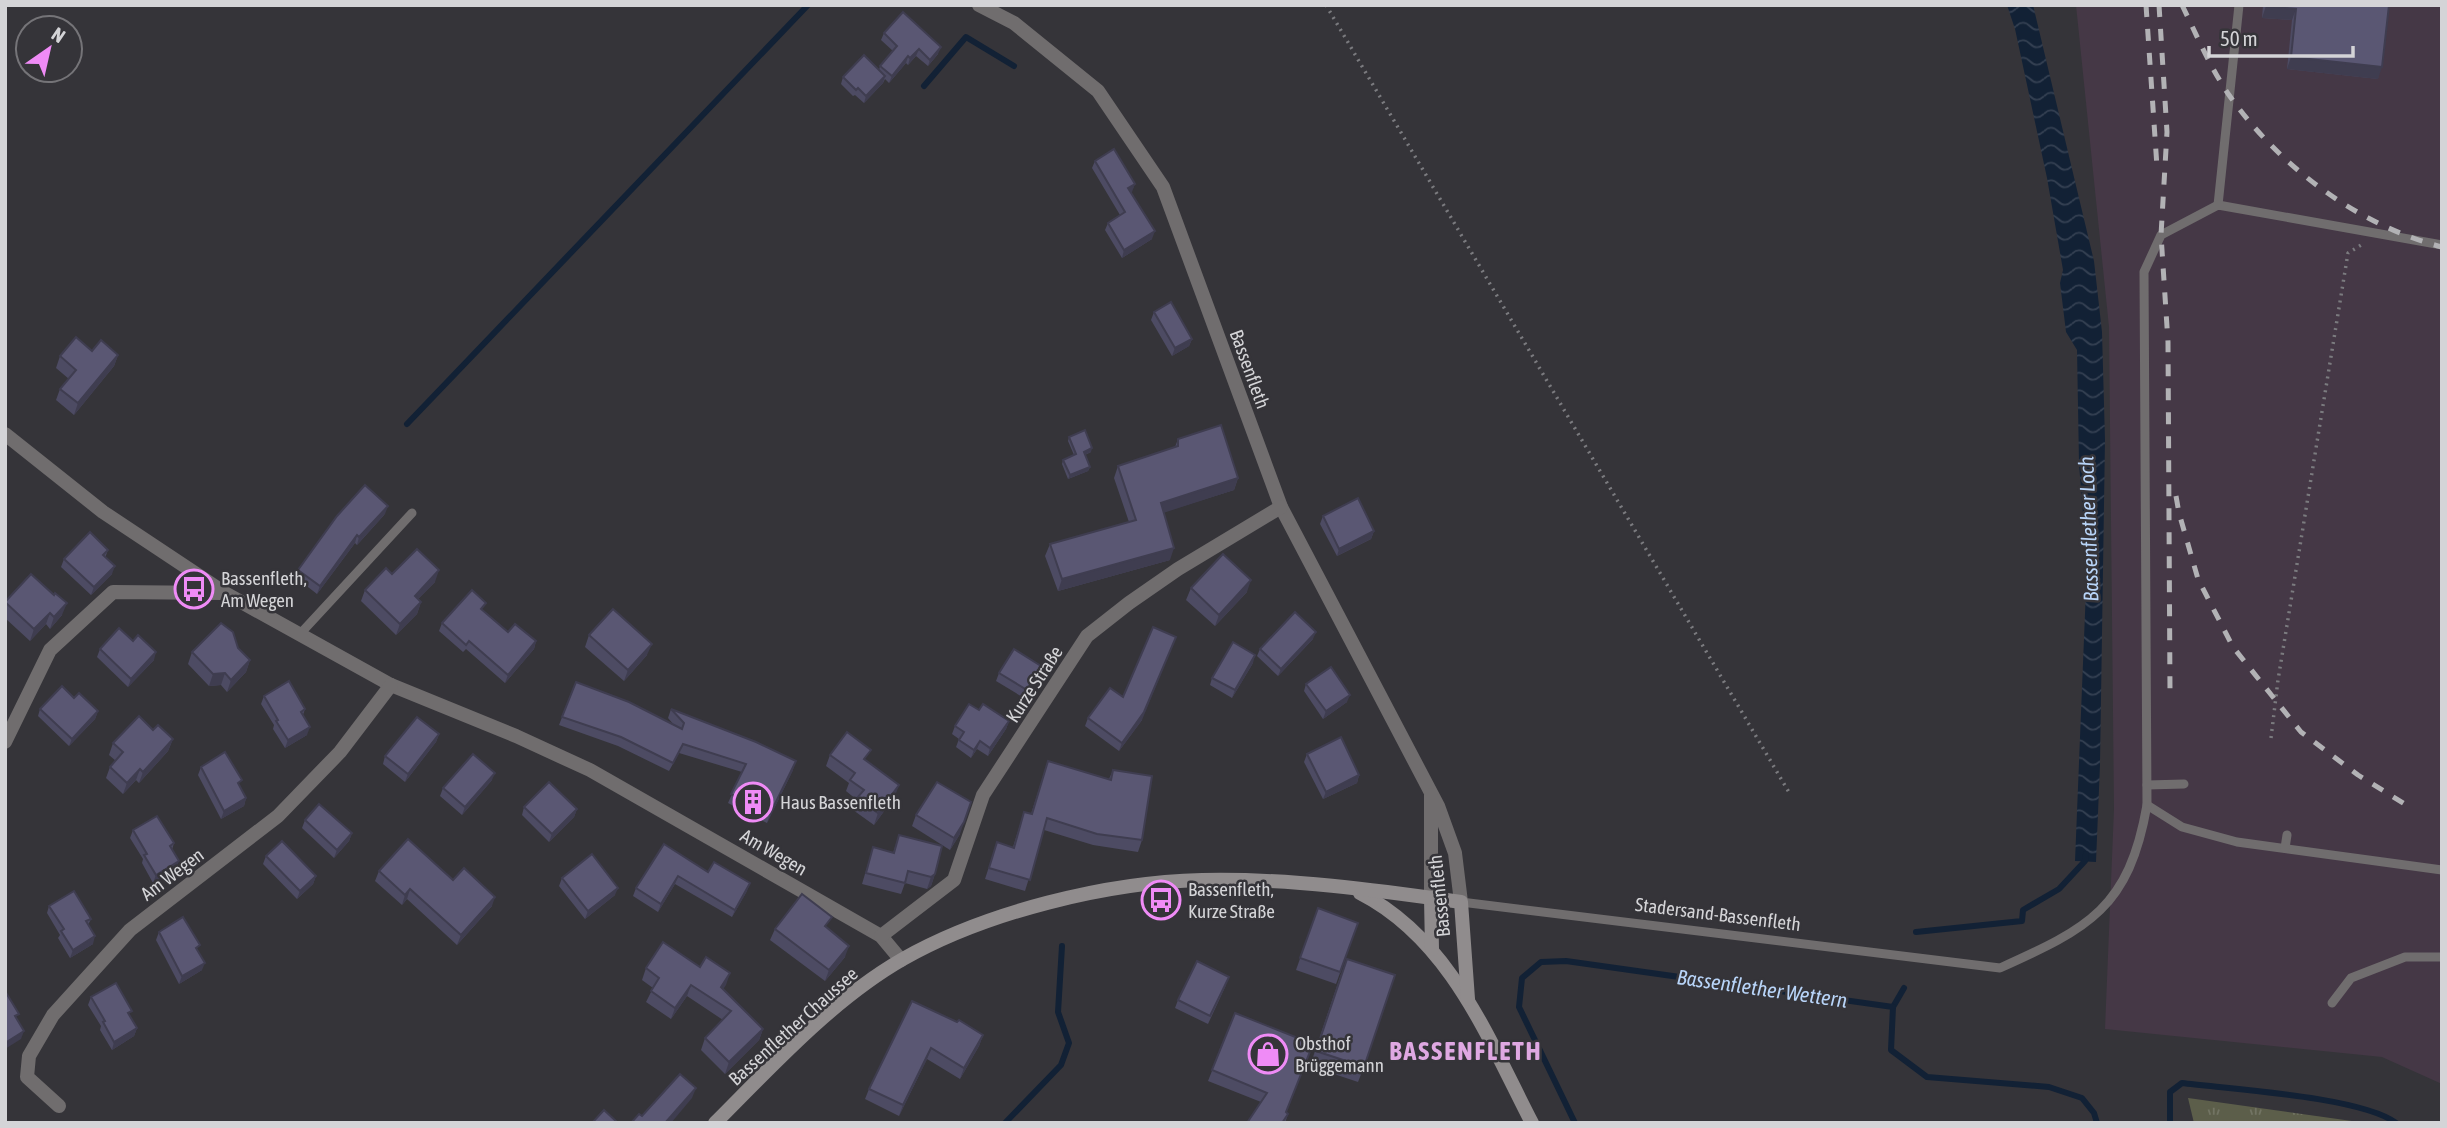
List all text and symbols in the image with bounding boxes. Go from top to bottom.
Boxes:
north arrow [14,14,84,84]
scale bar [2209,14,2352,58]
text: N [48,23,69,47]
text: 50 m [2220,26,2258,50]
street label: Bassenfleth [1226,326,1274,412]
water label: Bassenflether Loch [2073,456,2103,602]
place label: Bassenfleth, Am Wegen [221,567,307,611]
bus stop icon: Bassenfleth, Am Wegen [173,568,215,610]
street label: Kurze Straße [1001,642,1067,726]
building icon: Haus Bassenfleth [732,781,774,823]
place label: Haus Bassenfleth [780,791,901,813]
street label: Am Wegen [737,824,811,880]
street label: Am Wegen [136,843,208,905]
street label: Bassenfleth [1424,854,1454,938]
place label: Bassenfleth, Kurze Straße [1188,878,1275,922]
bus stop icon: Bassenfleth, Kurze Straße [1140,879,1182,921]
street label: Stadersand-Bassenfleth [1634,893,1802,935]
street label: Bassenflether Chaussee [724,962,862,1090]
water label: Bassenflether Wettern [1675,964,1849,1012]
place label: Obsthof Brüggemann [1295,1032,1384,1076]
shop icon: Obsthof Brüggemann [1247,1033,1289,1075]
district label: BASSENFLETH [1389,1036,1543,1066]

